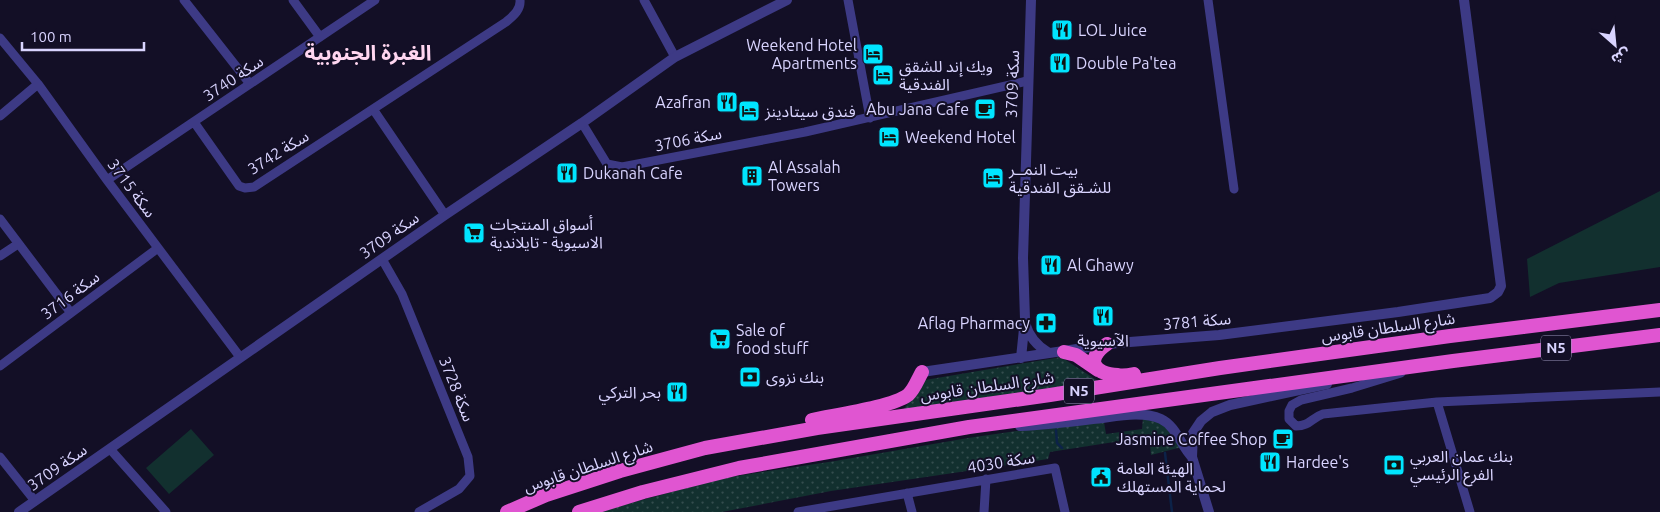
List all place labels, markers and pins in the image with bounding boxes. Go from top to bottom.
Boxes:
restaurant icon: LOL Juice [1050,18,1074,42]
place label: LOL Juice [1078,21,1147,39]
place label: Weekend Hotel Apartments [746,36,857,72]
hotel icon: Weekend Hotel Apartments [861,42,885,66]
restaurant icon: Double Pa'tea [1048,51,1072,75]
place label: Double Pa'tea [1076,54,1176,72]
place label: ويك إند للشقق الفندقية [899,57,993,93]
hotel icon: ويك إند للشقق الفندقية [871,63,895,87]
restaurant icon: Azafran [715,90,739,114]
place label: Azafran [655,93,711,111]
cafe icon: Abu Jana Cafe [973,97,997,121]
hotel icon: فندق سيتادينز [737,99,761,123]
place label: Abu Jana Cafe [866,100,969,118]
place label: فندق سيتادينز [764,102,856,121]
hotel icon: Weekend Hotel [877,125,901,149]
place label: Weekend Hotel [905,128,1016,146]
place label: Al Assalah Towers [768,158,841,194]
place label: بيت النمــر للشـقق الفندقية [1008,160,1111,198]
restaurant icon: Dukanah Cafe [555,161,579,185]
place label: Dukanah Cafe [583,164,683,182]
building icon: Al Assalah Towers [740,164,764,188]
hotel icon: بيت النمــر للشـقق الفندقية [981,166,1005,190]
place label: أسواق المنتجات الاسيوية - تايلاندية [490,215,603,252]
supermarket icon: أسواق المنتجات الاسيوية - تايلاندية [462,221,486,245]
restaurant icon: Al Ghawy [1039,253,1063,277]
place label: Al Ghawy [1067,256,1134,274]
restaurant icon: الآسيوية [1091,304,1115,328]
pharmacy icon: Aflag Pharmacy [1034,311,1058,335]
place label: Aflag Pharmacy [918,314,1030,332]
place label: Sale of food stuff [736,321,809,357]
supermarket icon: Sale of food stuff [708,327,732,351]
place label: الآسيوية [1077,331,1129,350]
bank icon: بنك نزوى [738,365,762,389]
place label: بنك نزوى [766,368,824,387]
restaurant icon: بحر التركي [665,380,689,404]
place label: بحر التركي [599,383,661,405]
cafe icon: Jasmine Coffee Shop [1271,427,1295,451]
place label: Jasmine Coffee Shop [1116,430,1267,448]
place label: بنك عمان العربي الفرع الرئيسي [1410,447,1513,487]
restaurant icon: Hardee's [1258,450,1282,474]
place label: Hardee's [1286,453,1349,471]
bank icon: بنك عمان العربي الفرع الرئيسي [1382,453,1406,477]
place label: الهيئة العامة لحماية المستهلك [1117,459,1226,496]
public building icon: الهيئة العامة لحماية المستهلك [1089,465,1113,489]

